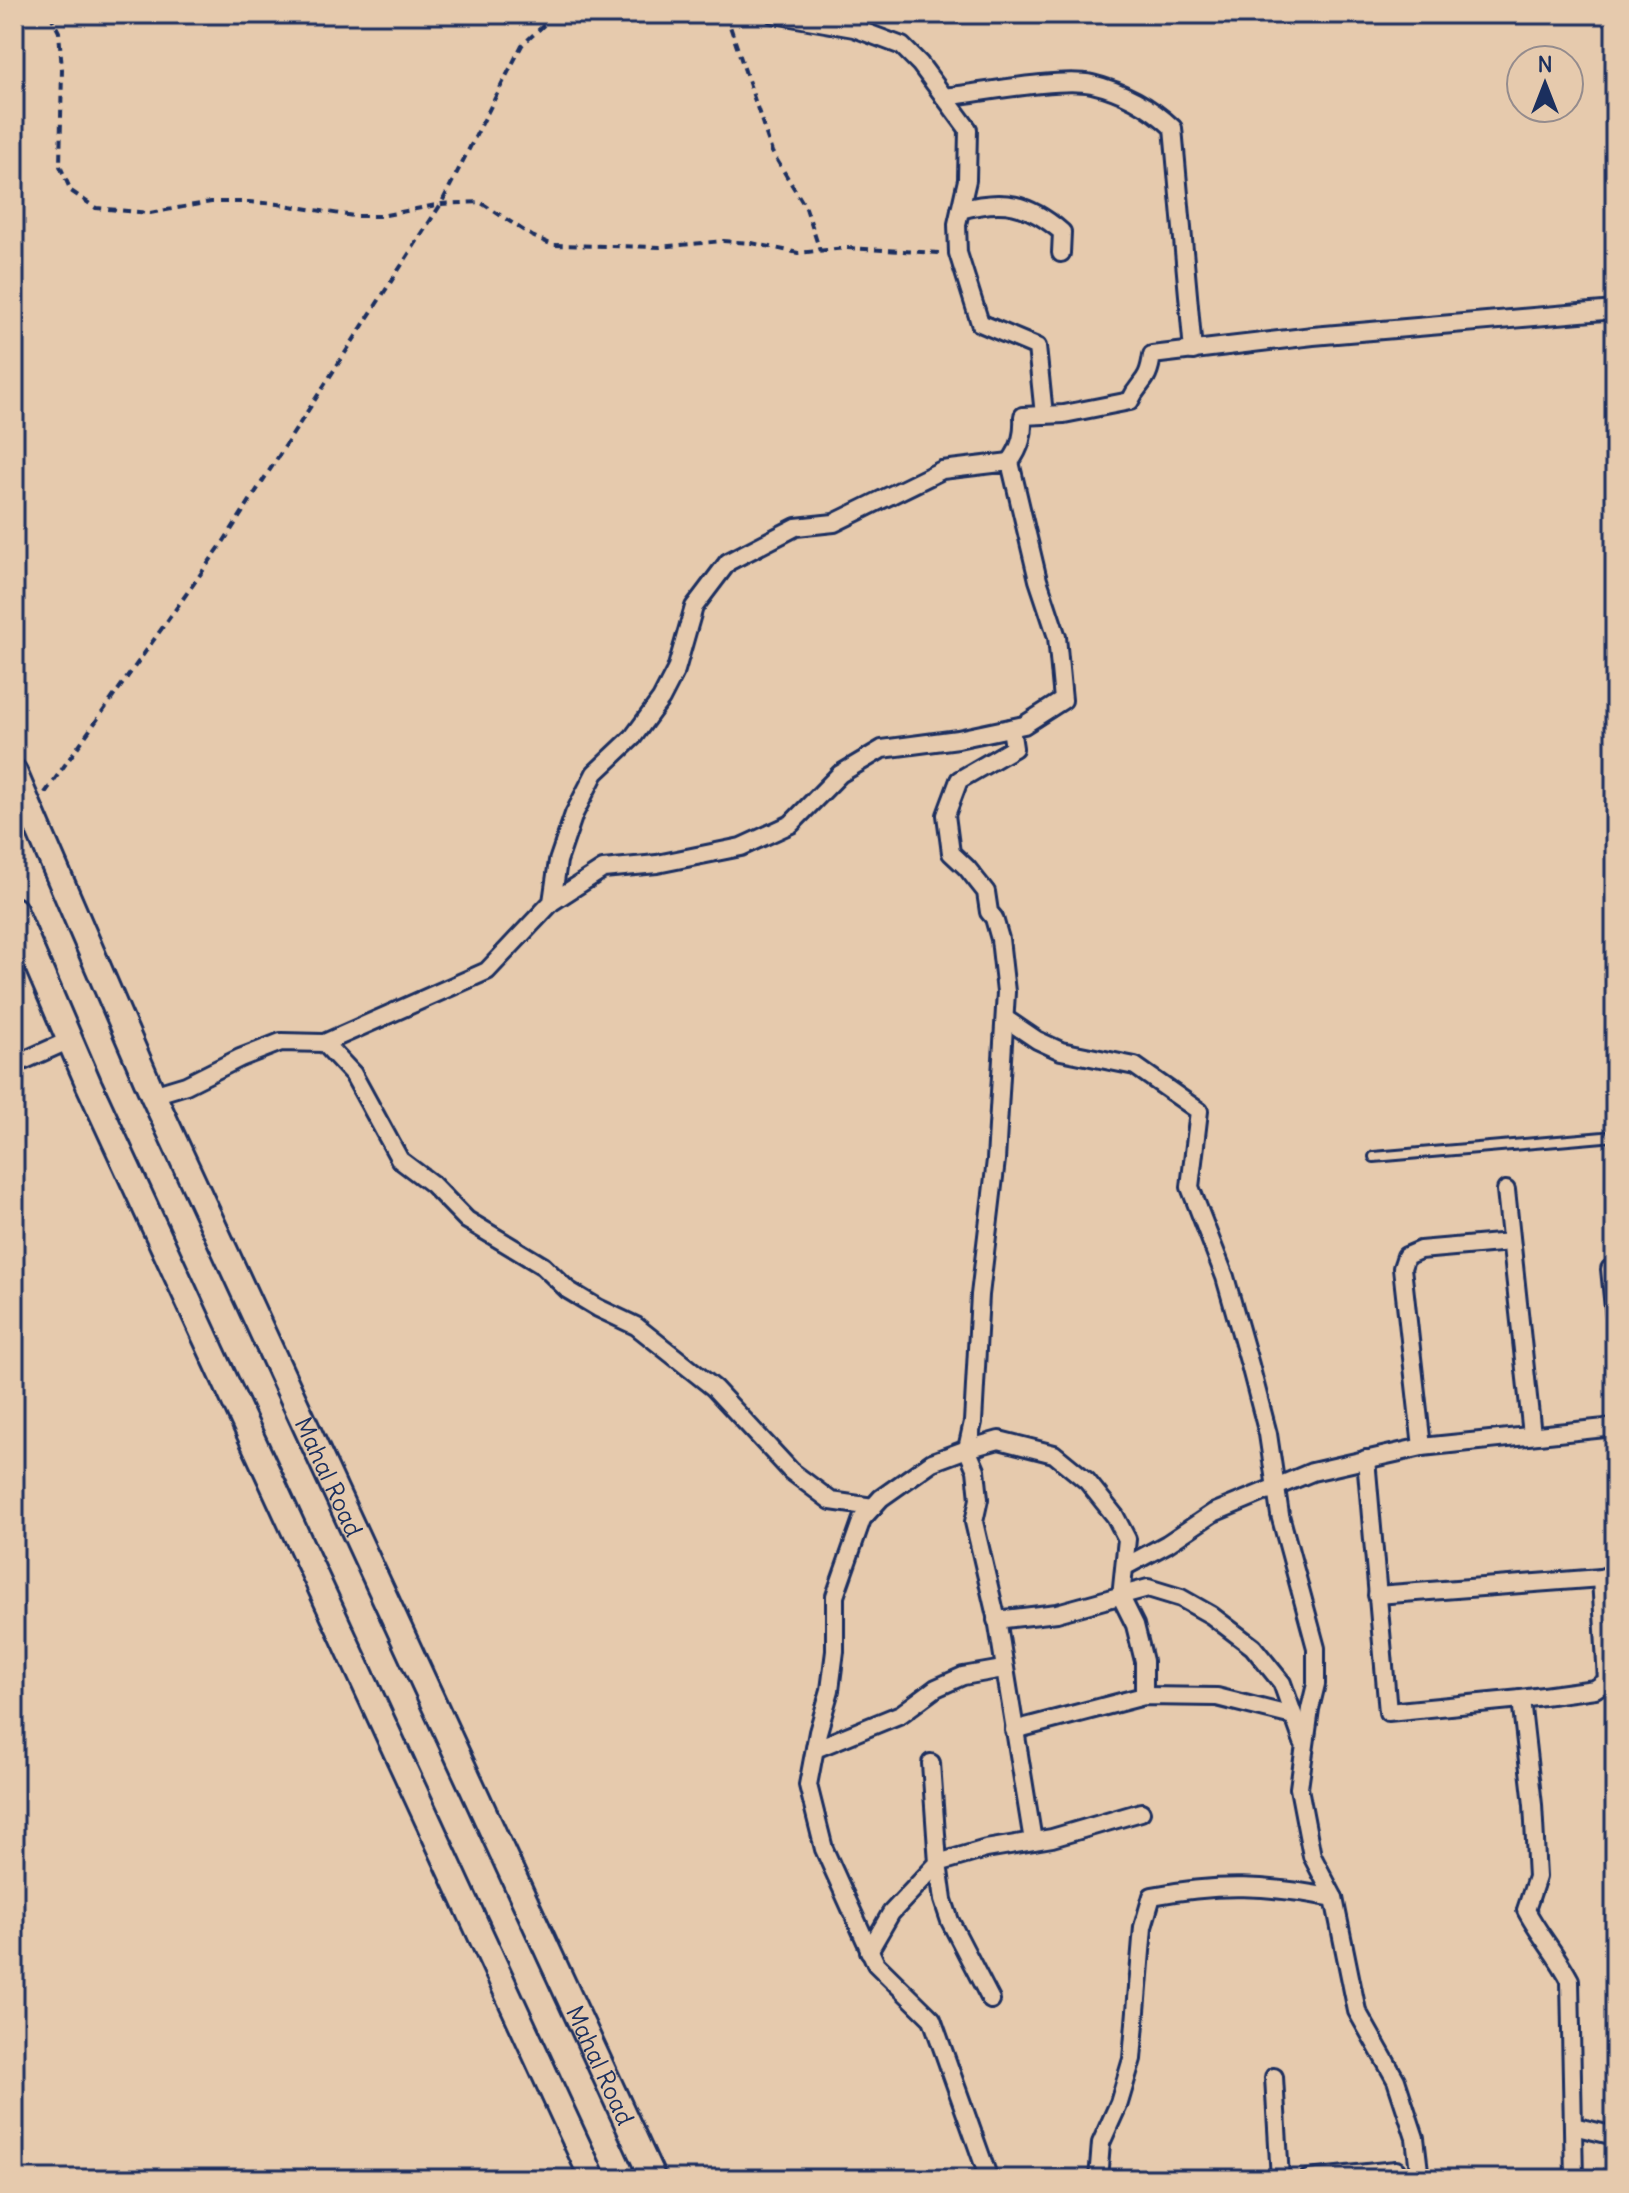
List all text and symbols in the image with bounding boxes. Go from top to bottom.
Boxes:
north arrow [1505,44,1585,124]
text: N [1537,50,1553,78]
street label: Mahal Road [289,1412,369,1541]
street label: Mahal Road [560,2001,641,2130]

